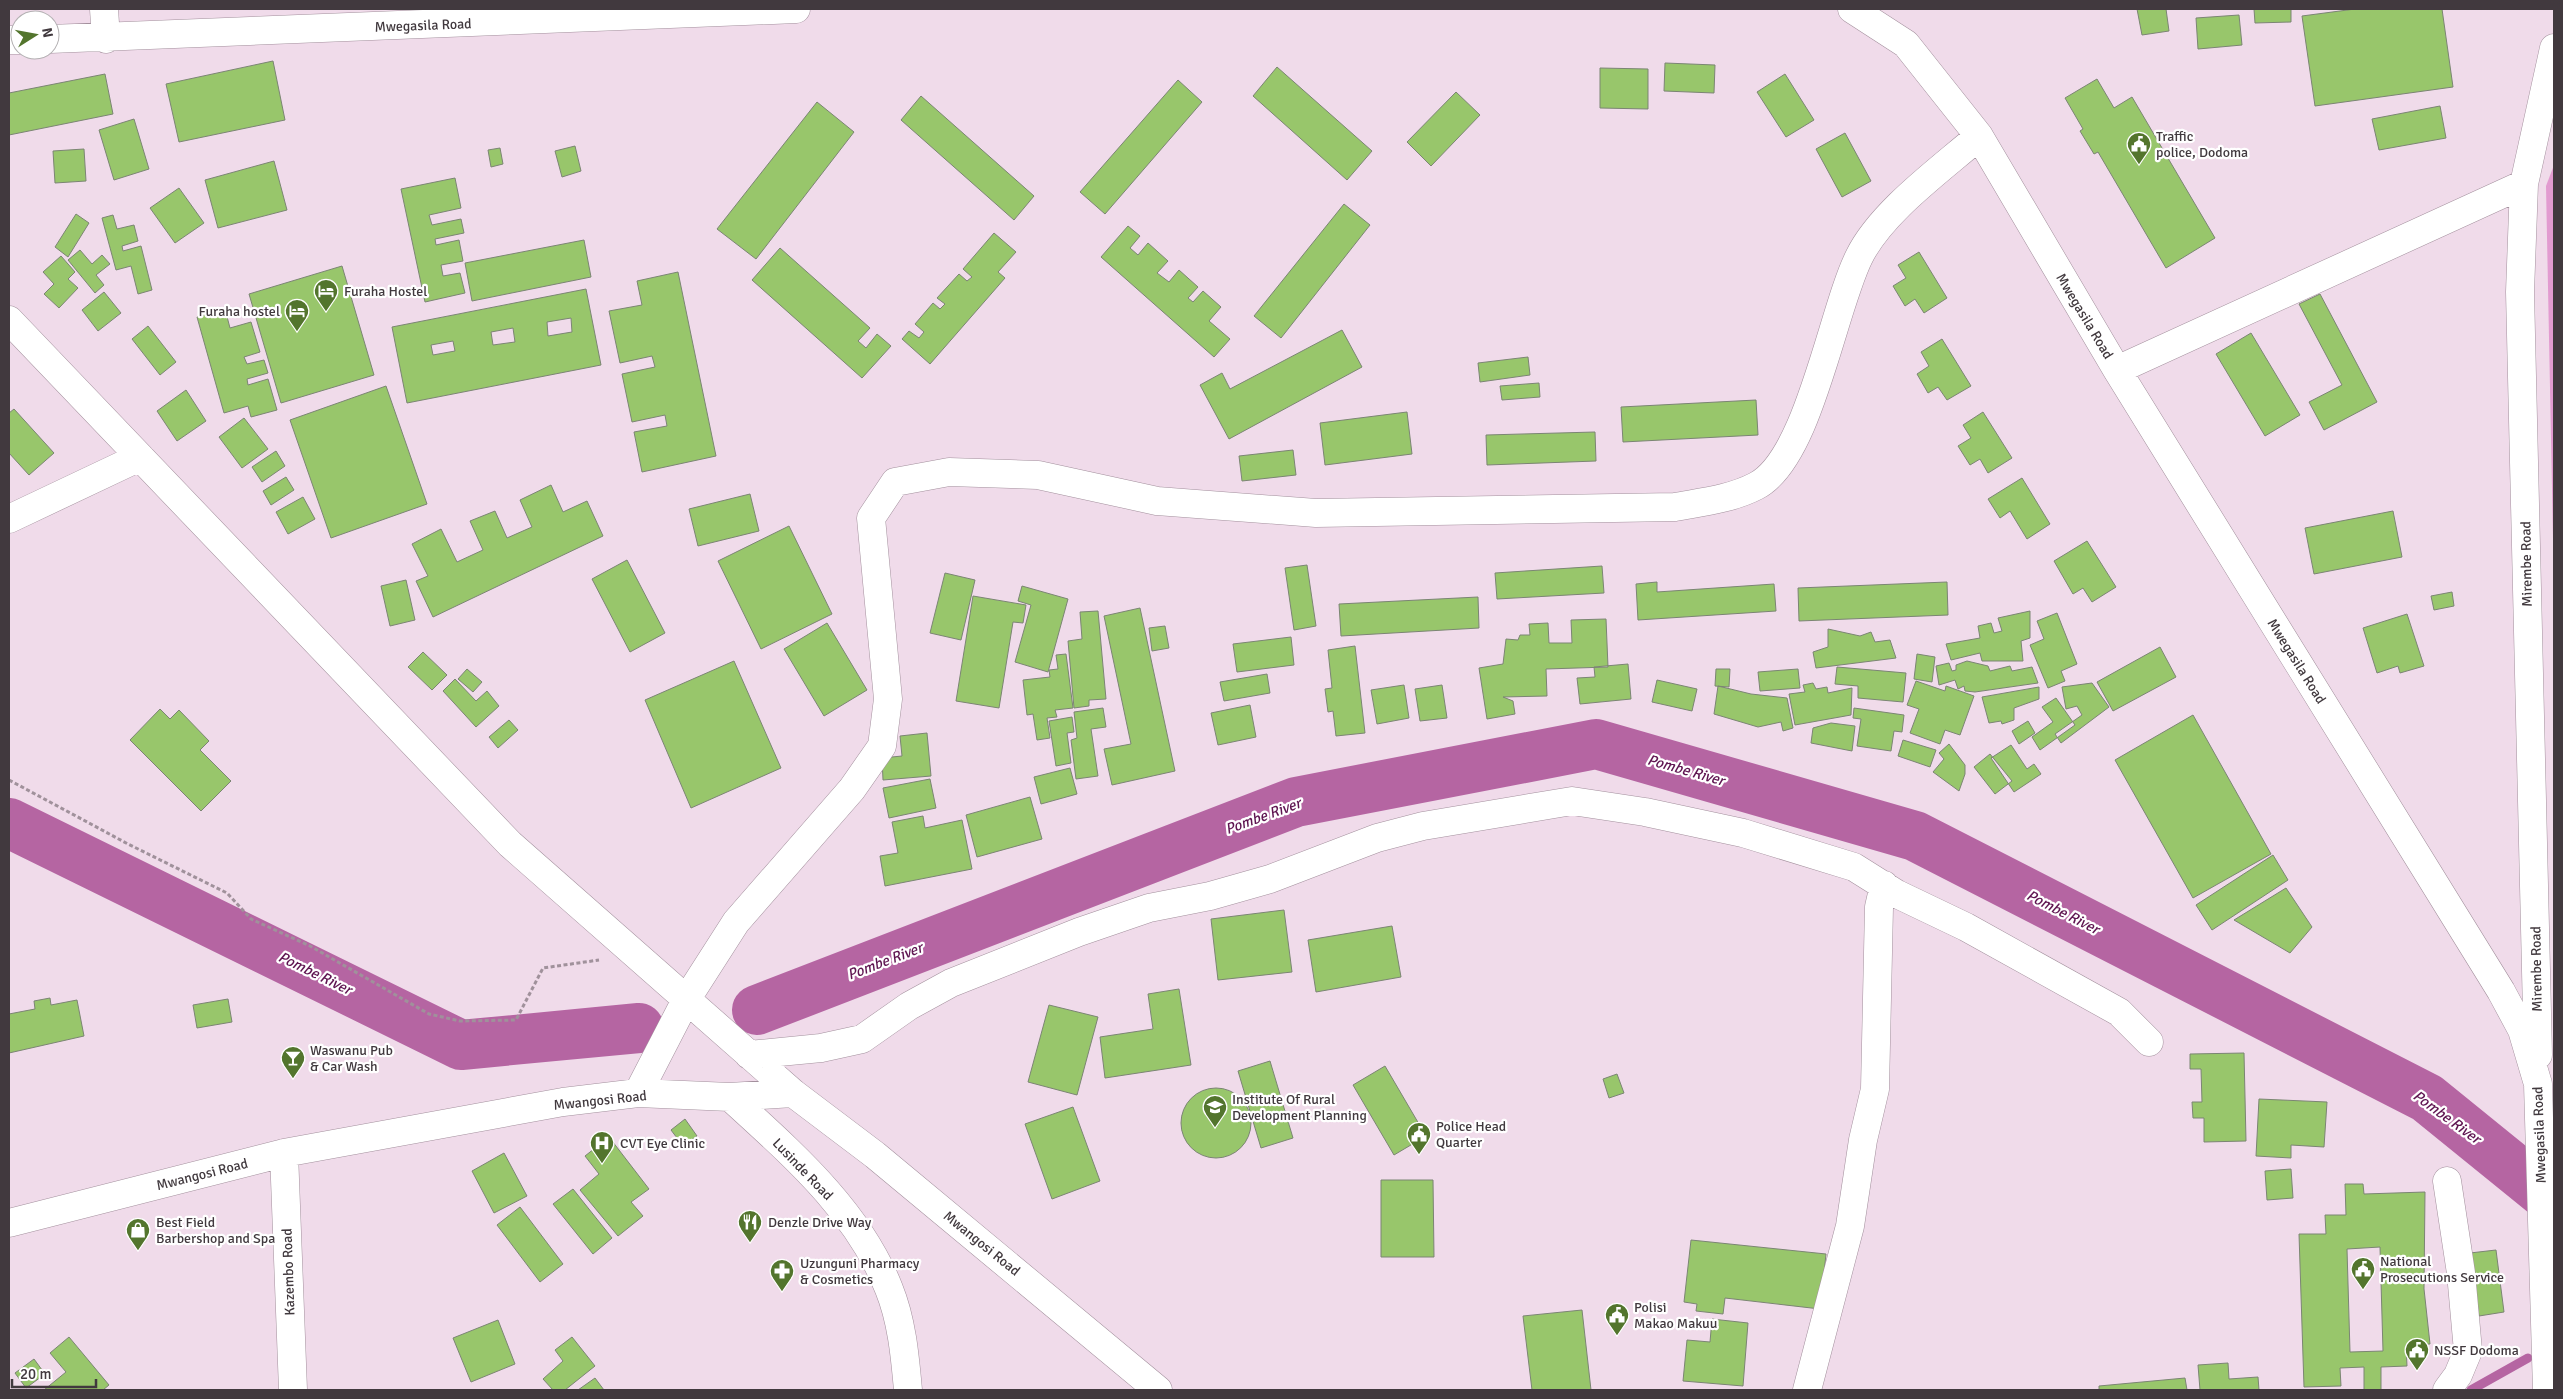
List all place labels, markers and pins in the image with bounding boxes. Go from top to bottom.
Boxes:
place label: Traffic police, Dodoma [2156,128,2248,161]
public building icon: Traffic police, Dodoma [2126,131,2152,165]
hotel icon: Furaha Hostel [313,278,339,312]
place label: Furaha Hostel [344,283,427,300]
hotel icon: Furaha hostel [284,298,310,332]
place label: Furaha hostel [199,303,280,320]
place label: Waswanu Pub & Car Wash [310,1042,393,1075]
bar icon: Waswanu Pub & Car Wash [280,1045,306,1079]
place label: Institute Of Rural Development Planning [1232,1091,1367,1124]
school or university icon: Institute Of Rural Development Planning [1202,1094,1228,1128]
place label: Police Head Quarter [1436,1118,1506,1151]
public building icon: Police Head Quarter [1406,1121,1432,1155]
hospital icon: CVT Eye Clinic [589,1130,615,1164]
place label: CVT Eye Clinic [620,1135,706,1152]
restaurant icon: Denzle Drive Way [737,1209,763,1243]
place label: Best Field Barbershop and Spa [156,1214,275,1247]
place label: Denzle Drive Way [768,1214,872,1231]
shop icon: Best Field Barbershop and Spa [125,1217,151,1251]
place label: National Prosecutions Service [2380,1253,2504,1286]
place label: Uzunguni Pharmacy & Cosmetics [800,1255,920,1288]
public building icon: National Prosecutions Service [2350,1256,2376,1290]
pharmacy icon: Uzunguni Pharmacy & Cosmetics [769,1258,795,1292]
place label: Polisi Makao Makuu [1634,1299,1717,1332]
public building icon: Polisi Makao Makuu [1604,1302,1630,1336]
public building icon: NSSF Dodoma [2404,1337,2430,1371]
place label: NSSF Dodoma [2434,1342,2519,1359]

